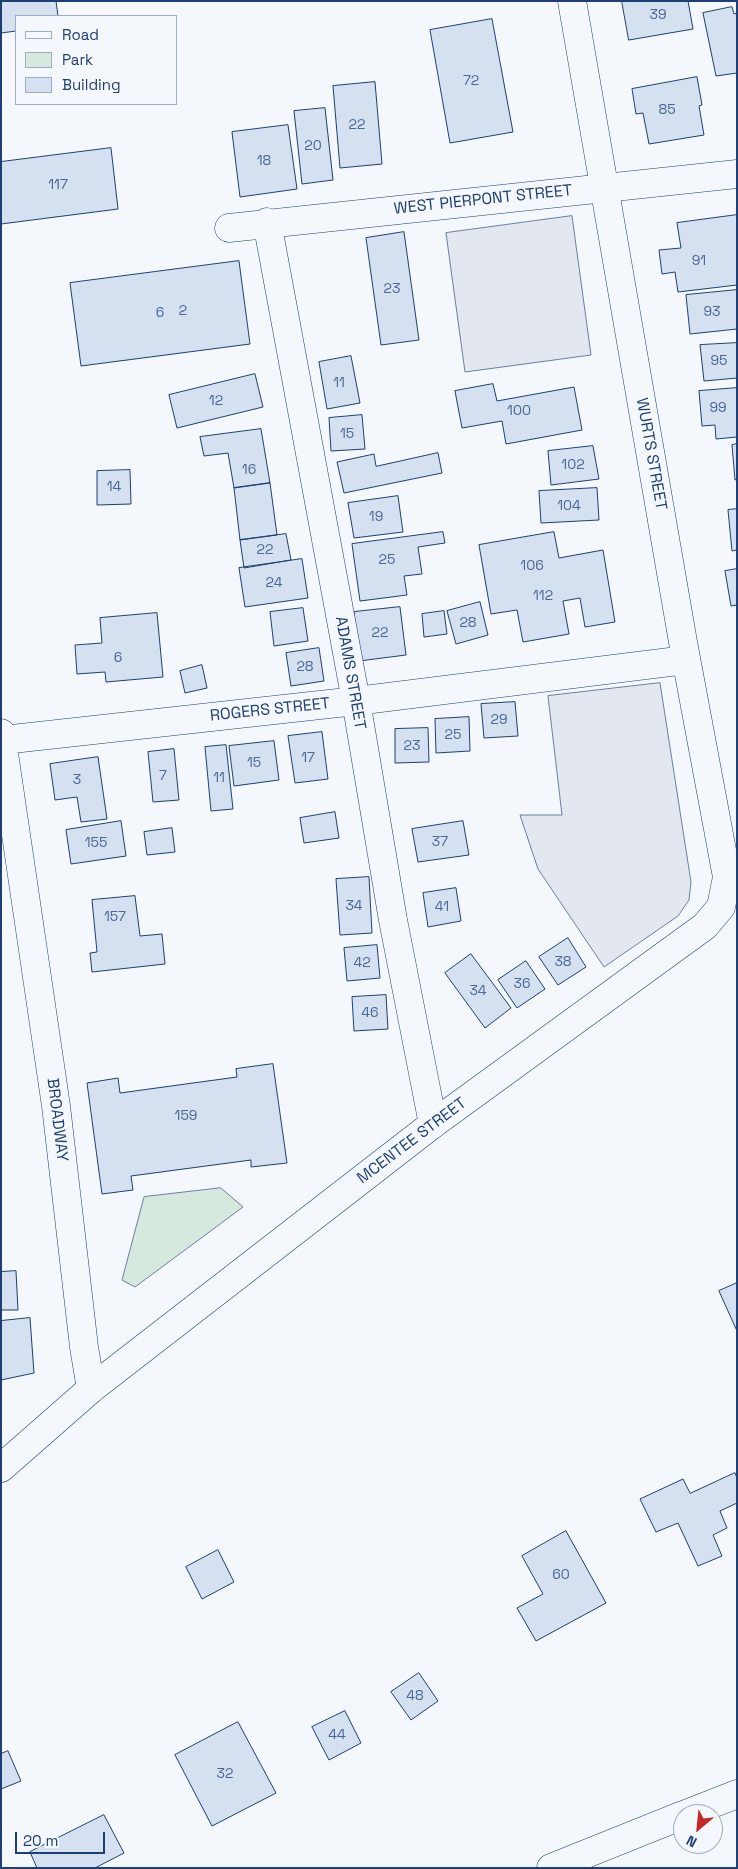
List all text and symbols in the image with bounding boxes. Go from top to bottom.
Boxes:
house number: 39 [649,7,667,23]
legend [15,15,178,105]
text: Road [62,25,99,44]
text: Park [62,50,93,69]
house number: 72 [463,73,479,89]
text: Building [62,75,121,94]
house number: 85 [658,102,676,118]
house number: 22 [349,117,365,133]
house number: 20 [304,138,322,154]
house number: 18 [257,153,271,169]
house number: 117 [48,177,68,193]
street label: WEST PIERPONT STREET [393,181,573,219]
house number: 91 [692,253,706,269]
house number: 23 [384,281,400,297]
house number: 2 [179,303,187,319]
house number: 93 [703,304,721,320]
house number: 6 [156,305,164,321]
house number: 95 [711,353,727,369]
house number: 11 [333,375,345,391]
house number: 12 [209,393,223,409]
street label: WURTS STREET [632,396,670,512]
house number: 99 [709,400,727,416]
house number: 100 [507,403,531,419]
house number: 15 [340,426,354,442]
house number: 102 [561,457,585,473]
house number: 16 [242,462,256,478]
house number: 14 [107,479,121,495]
house number: 104 [557,498,581,514]
house number: 19 [369,509,383,525]
house number: 22 [257,542,273,558]
house number: 25 [379,552,395,568]
house number: 106 [520,558,544,574]
house number: 24 [266,575,282,591]
house number: 112 [533,588,553,604]
street label: ADAMS STREET [331,615,369,731]
house number: 28 [459,615,477,631]
house number: 22 [372,625,388,641]
house number: 6 [114,650,122,666]
house number: 28 [296,659,314,675]
street label: ROGERS STREET [209,694,331,726]
house number: 29 [491,712,507,728]
house number: 25 [445,727,461,743]
house number: 23 [404,738,420,754]
house number: 17 [301,750,315,766]
house number: 15 [247,755,261,771]
house number: 7 [159,768,167,784]
house number: 11 [213,770,225,786]
house number: 3 [73,772,81,788]
house number: 37 [432,834,448,850]
house number: 155 [85,835,107,851]
house number: 34 [345,898,363,914]
house number: 41 [435,899,449,915]
house number: 157 [104,909,126,925]
house number: 38 [554,954,572,970]
house number: 42 [353,955,371,971]
house number: 36 [513,976,531,992]
house number: 34 [469,983,487,999]
house number: 46 [361,1005,379,1021]
street label: BROADWAY [42,1077,72,1163]
street label: MCENTEE STREET [354,1094,470,1188]
house number: 159 [175,1108,197,1124]
house number: 60 [552,1567,570,1583]
house number: 48 [406,1688,424,1704]
house number: 44 [328,1727,346,1743]
house number: 32 [217,1766,233,1782]
north arrow [673,1804,723,1854]
scale bar [18,1822,108,1854]
text: 20 m [23,1831,58,1850]
text: N [683,1831,700,1852]

